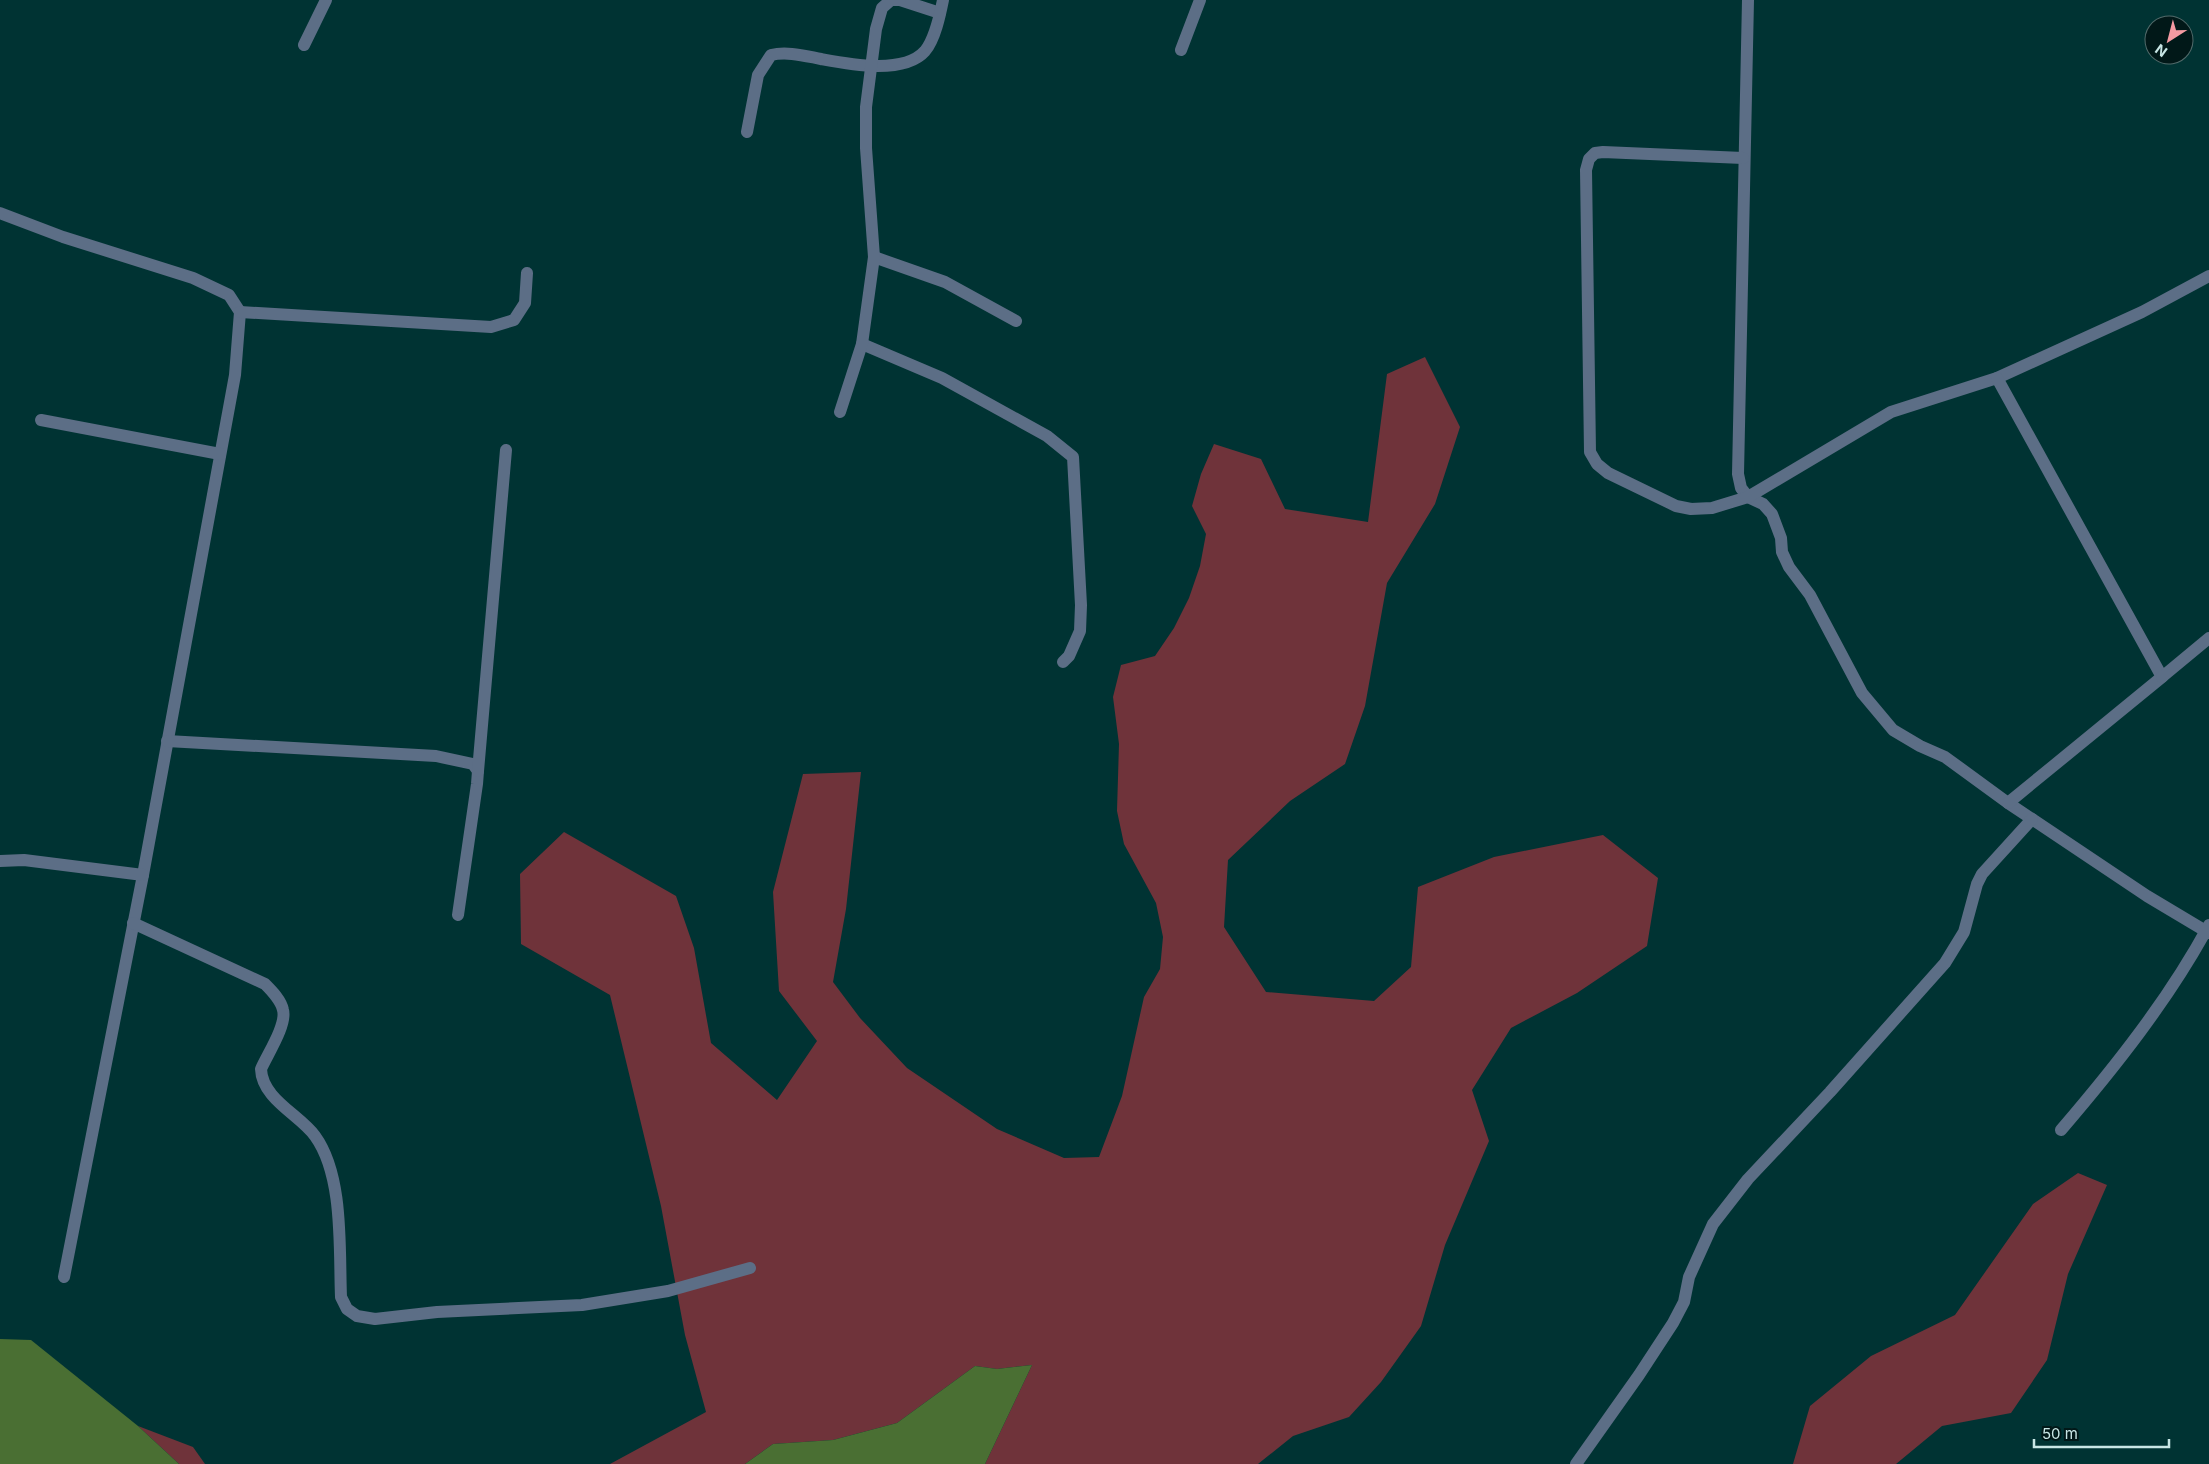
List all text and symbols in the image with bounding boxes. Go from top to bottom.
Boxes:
north arrow [2144,15,2194,65]
text: N [2152,41,2170,61]
scale bar [2034,1416,2169,1448]
text: 50 m [2042,1424,2078,1443]

